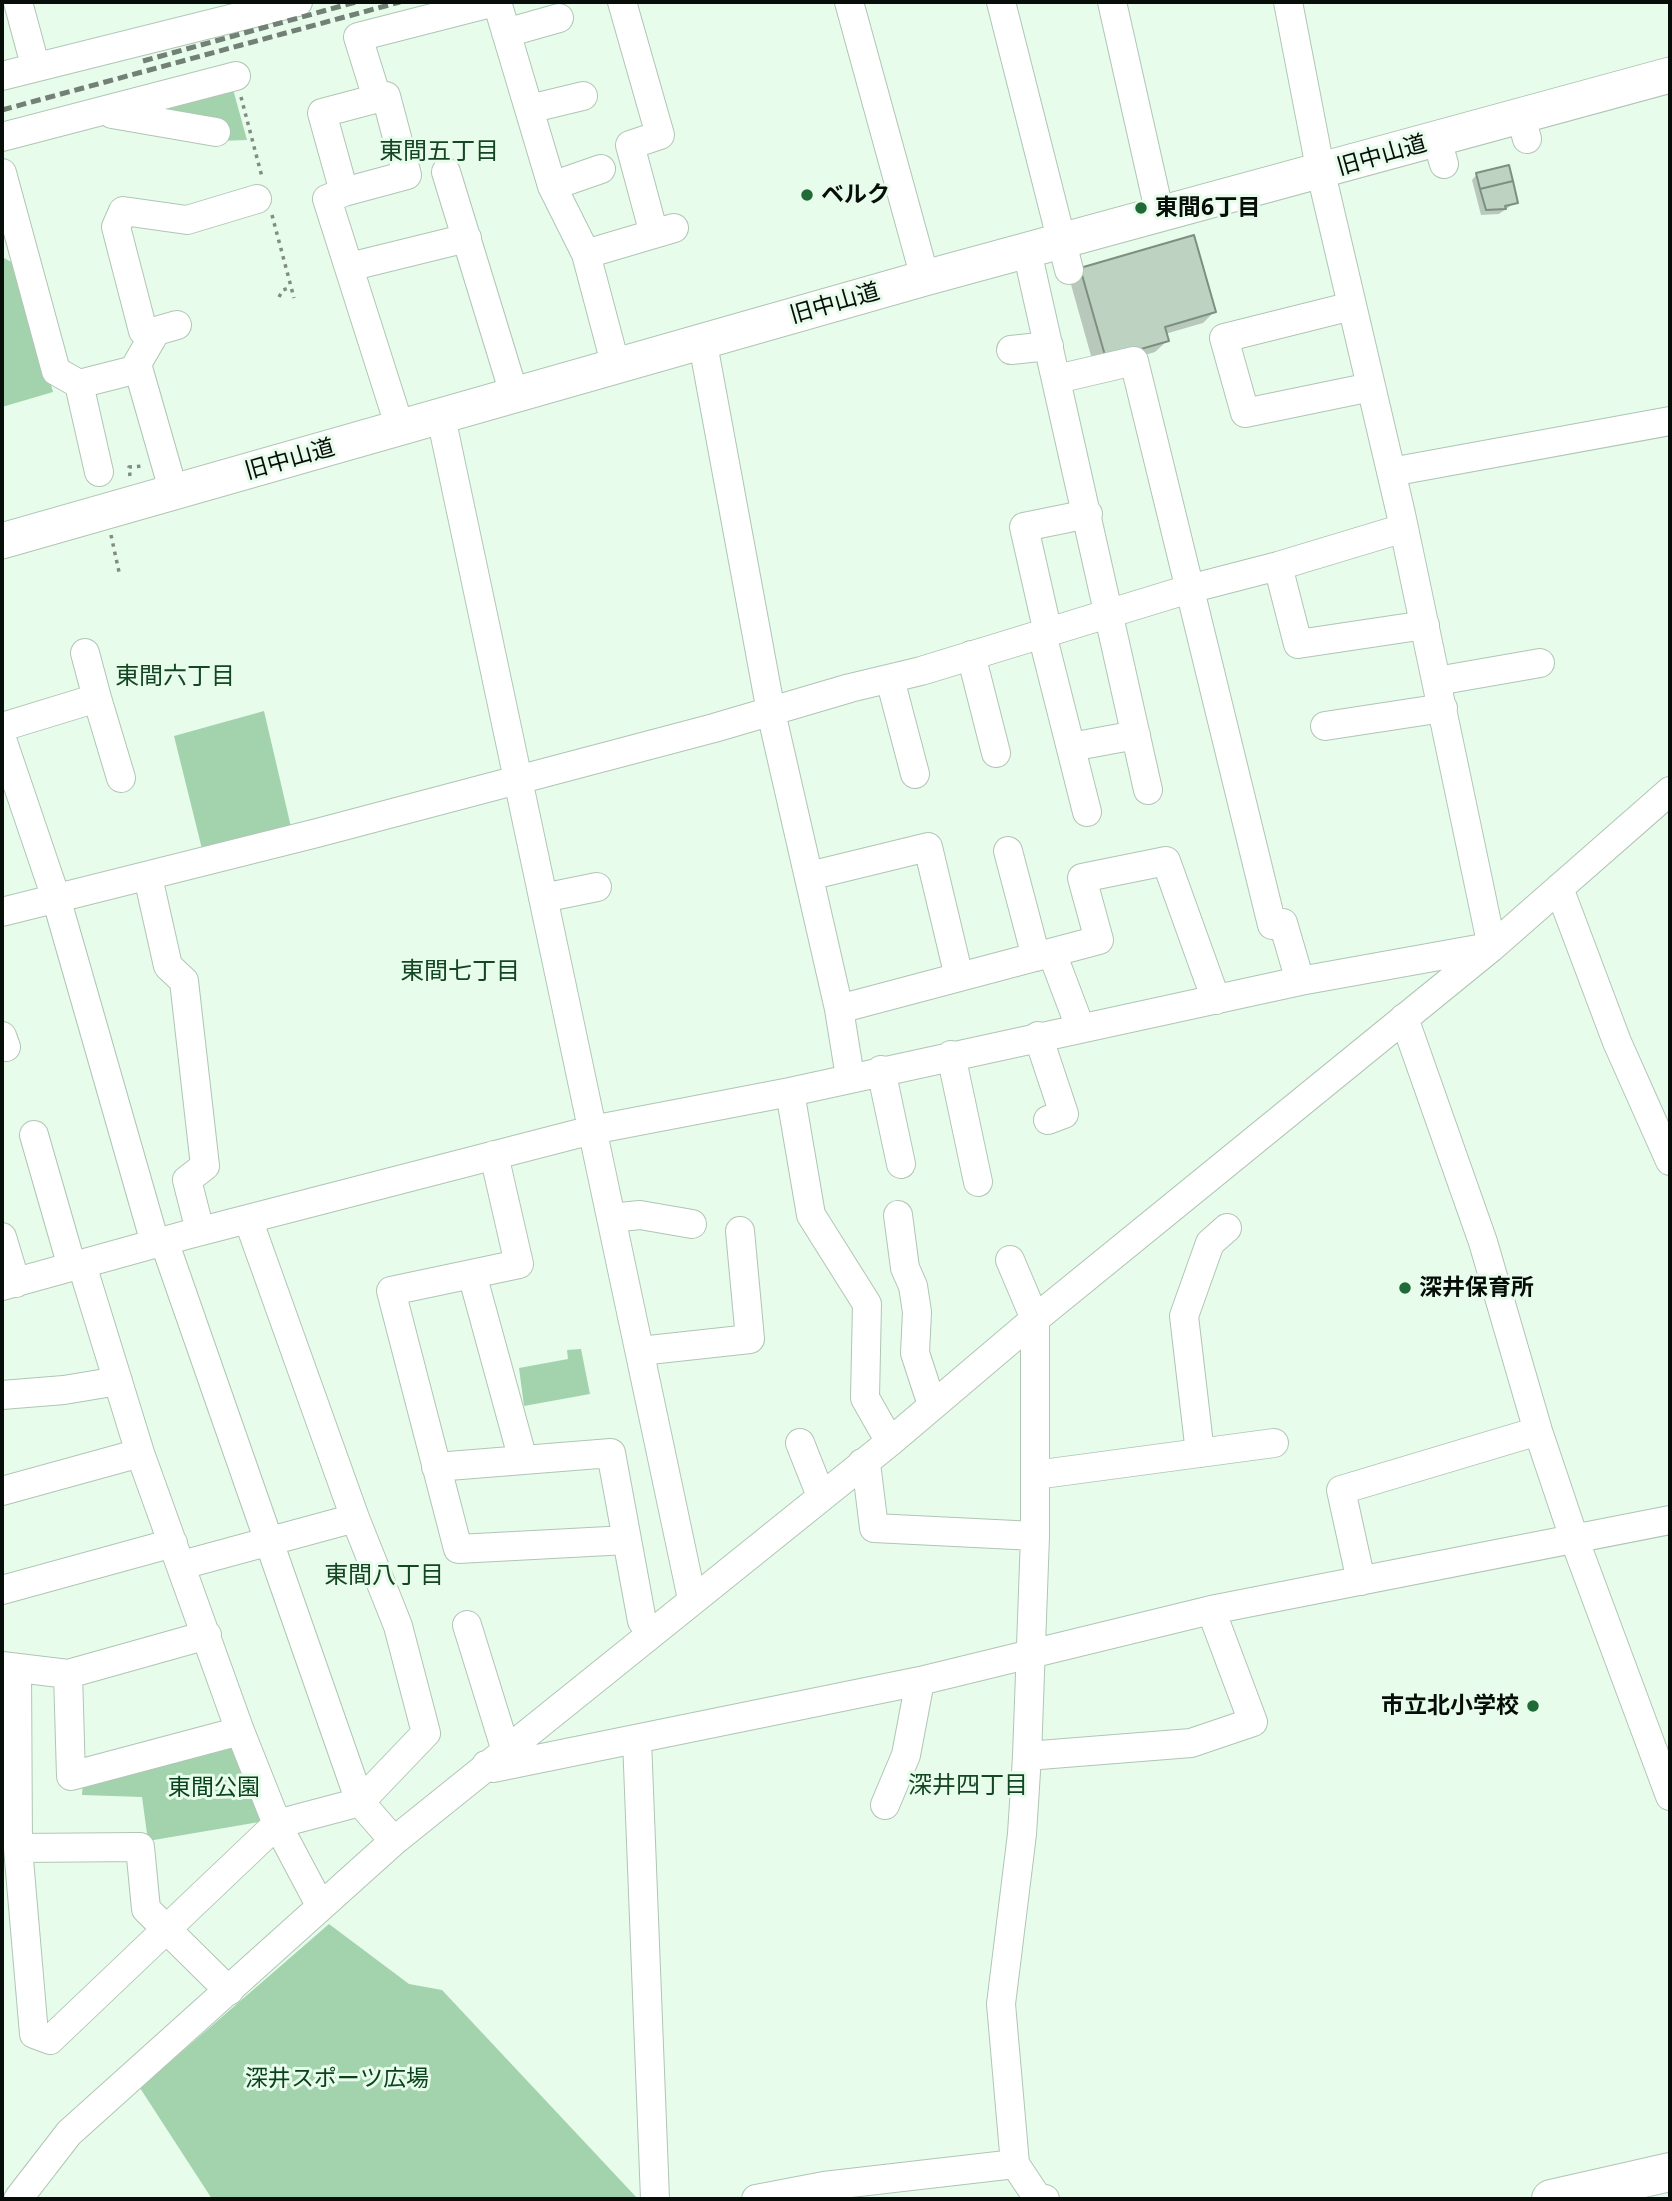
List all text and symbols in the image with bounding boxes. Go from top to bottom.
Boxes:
street label: 旧中山道 [1334,130,1430,182]
district label: 東間五丁目 [379,138,499,166]
place label: ベルク [821,181,890,209]
marker: ベルク [799,187,815,203]
place label: 東間6丁目 [1155,194,1260,222]
marker: 東間6丁目 [1133,200,1149,216]
street label: 旧中山道 [787,278,883,330]
street label: 旧中山道 [242,434,338,486]
district label: 東間六丁目 [115,663,235,691]
district label: 東間七丁目 [400,958,520,986]
place label: 深井保育所 [1419,1274,1534,1302]
marker: 深井保育所 [1397,1280,1413,1296]
district label: 東間八丁目 [324,1562,444,1590]
place label: 市立北小学校 [1381,1692,1519,1720]
marker: 市立北小学校 [1525,1698,1541,1714]
district label: 深井四丁目 [908,1772,1028,1800]
park label: 東間公園 [168,1774,260,1802]
park label: 深井スポーツ広場 [245,2065,429,2093]

